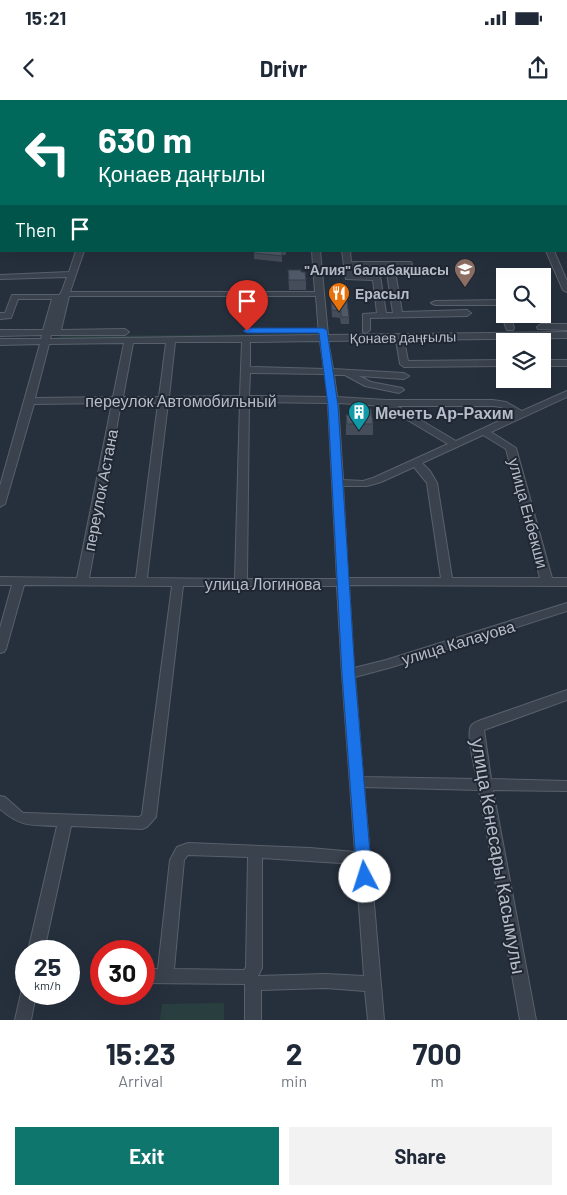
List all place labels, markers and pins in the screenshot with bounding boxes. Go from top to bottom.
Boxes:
school or university icon: "Алия" балабақшасы [453,257,477,288]
place label: "Алия" балабақшасы [305,261,449,278]
pin [226,280,268,331]
restaurant icon: Ерасыл [327,281,351,312]
place label: Ерасыл [355,285,409,302]
building icon: Мечеть Ар-Рахим [347,400,371,431]
place label: Мечеть Ар-Рахим [375,403,513,422]

